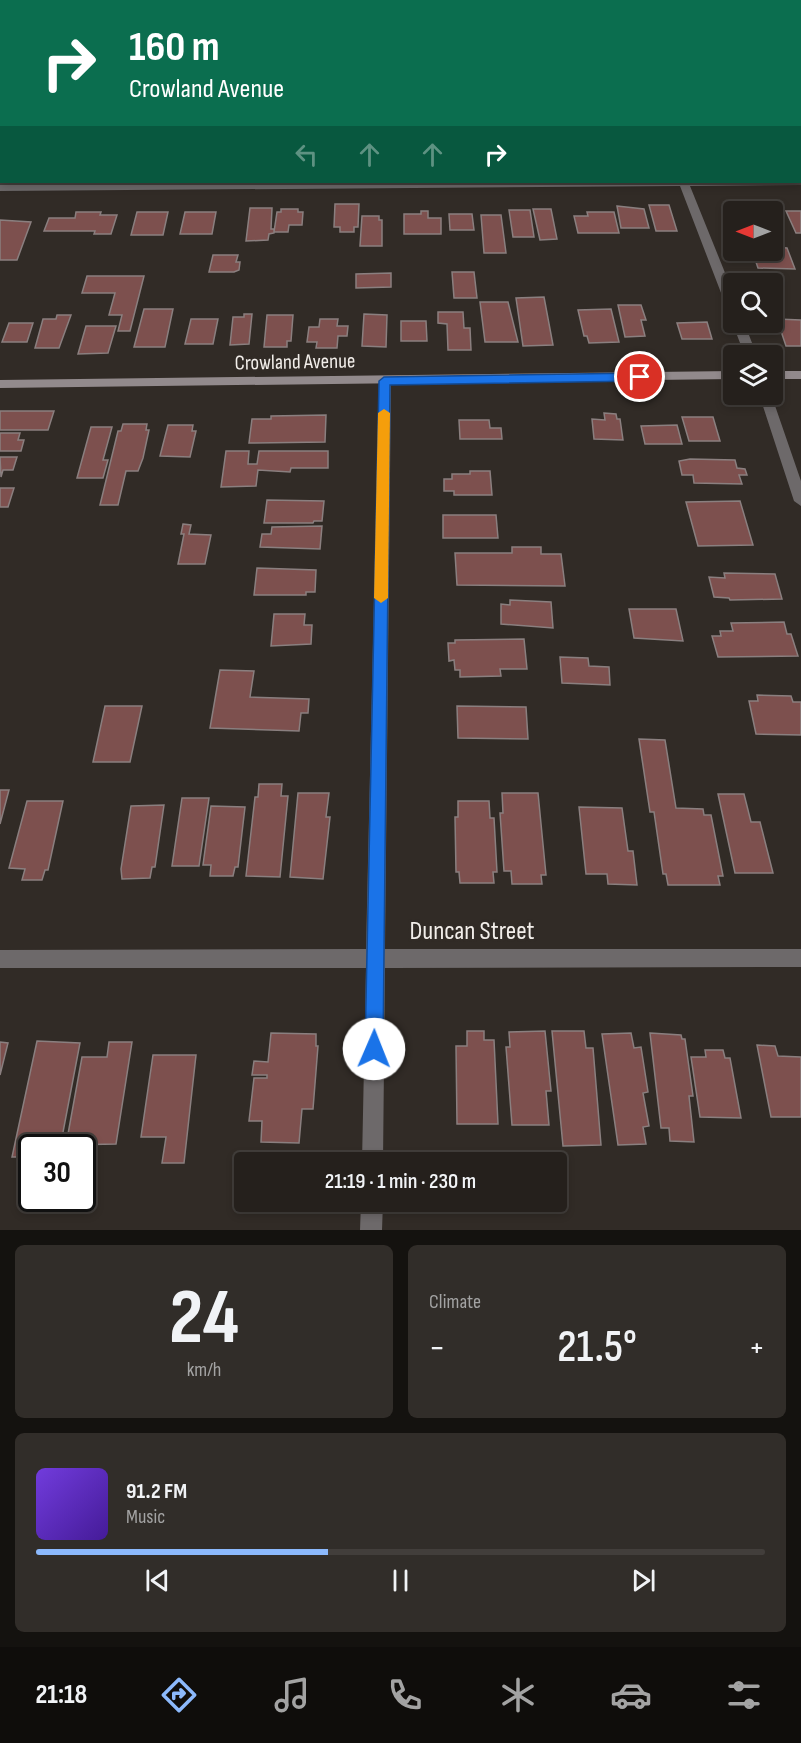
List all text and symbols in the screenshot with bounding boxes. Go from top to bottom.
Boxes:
text: 160 m [129,22,220,73]
icon: right [30,24,108,102]
text: Crowland Avenue [129,73,284,105]
icon: left [290,138,323,171]
icon: ahead [353,138,386,171]
icon: ahead [416,138,449,171]
icon: right [479,138,512,171]
north arrow [723,201,783,261]
map controls [723,201,783,405]
button: search [723,273,783,333]
button: layers [723,345,783,405]
street label: Crowland Avenue [234,348,356,376]
pin [614,351,665,402]
icon: arrive [623,360,656,393]
street label: Duncan Street [410,916,535,947]
position arrow [342,1017,406,1081]
speed limit sign: 30 [18,1134,96,1212]
text: 21:19 · 1 min · 230 m [325,1168,476,1195]
text: 24 [169,1272,239,1365]
text: Climate [429,1290,481,1314]
text: 21.5° [557,1320,637,1375]
text: − [429,1328,445,1368]
text: + [749,1328,765,1368]
text: km/h [187,1358,221,1382]
text: 91.2 FM [126,1478,187,1505]
text: Music [126,1505,165,1529]
icon: previous [141,1564,174,1597]
icon: pause [384,1564,417,1597]
icon: next [627,1564,660,1597]
icon: directions [158,1674,200,1716]
icon: music [271,1674,313,1716]
icon: phone [384,1674,426,1716]
icon: climate [497,1674,539,1716]
icon: car [610,1674,652,1716]
icon: filters [723,1674,765,1716]
text: 21:18 [36,1679,87,1711]

